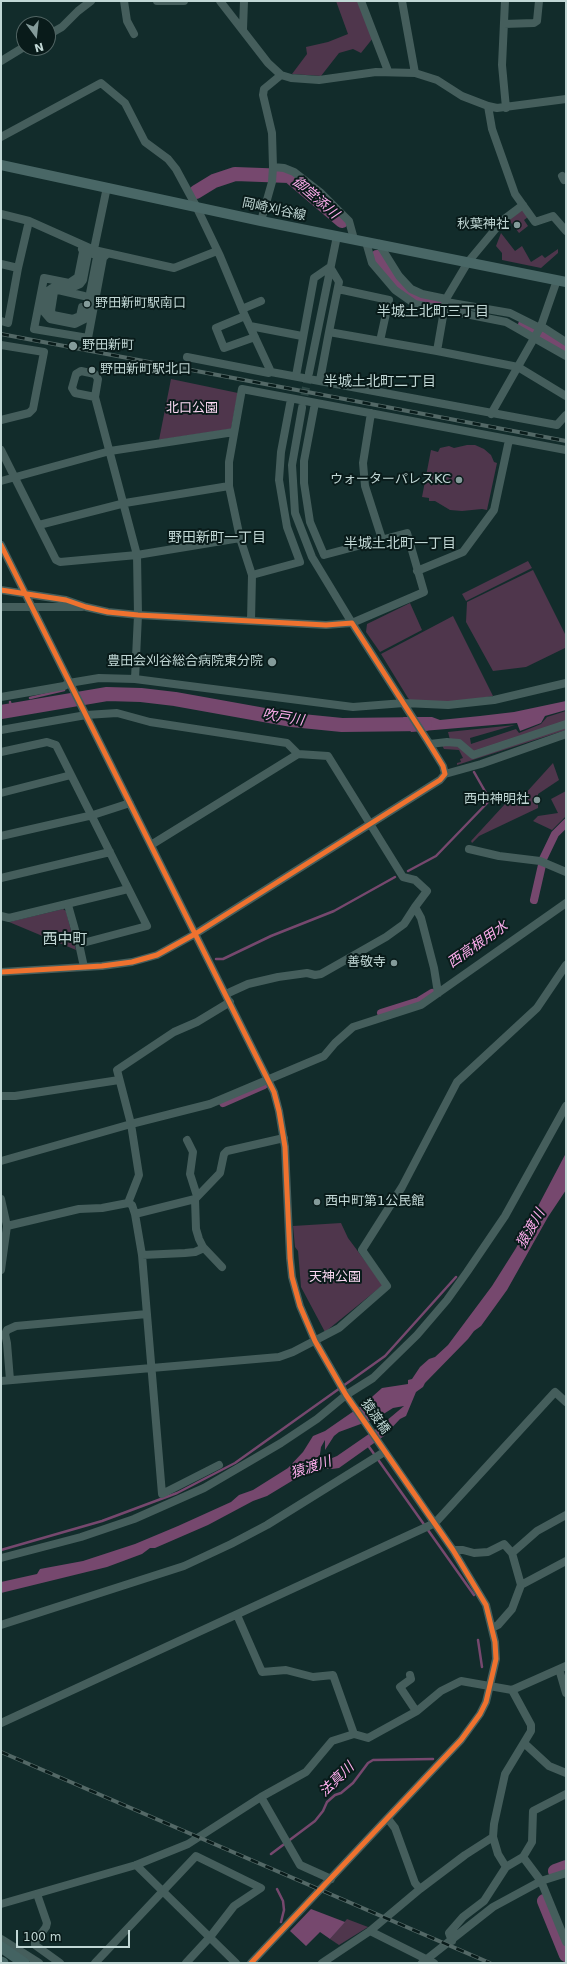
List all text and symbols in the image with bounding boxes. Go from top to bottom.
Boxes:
north arrow [16,16,56,56]
text: N [33,40,45,55]
water label: 御堂添川 [288,173,342,223]
street label: 岡崎刈谷線 [241,196,307,224]
place label: 秋葉神社 [457,217,509,233]
marker: 秋葉神社 [512,220,522,230]
place label: 野田新町駅南口 [95,296,186,312]
marker: 野田新町駅南口 [82,299,92,309]
district label: 半城土北町三丁目 [377,304,489,320]
place label: 野田新町 [82,338,134,354]
marker: 野田新町 [67,340,79,352]
place label: 野田新町駅北口 [100,362,191,378]
marker: 野田新町駅北口 [87,365,97,375]
district label: 半城土北町二丁目 [324,374,436,390]
park label: 北口公園 [166,401,218,417]
place label: ウォーターパレスKC [330,472,451,488]
marker: ウォーターパレスKC [454,475,464,485]
district label: 野田新町一丁目 [168,530,266,546]
district label: 半城土北町一丁目 [344,536,456,552]
place label: 豊田会刈谷総合病院東分院 [107,654,263,670]
marker: 豊田会刈谷総合病院東分院 [266,656,278,668]
water label: 吹戸川 [261,706,305,730]
place label: 西中神明社 [464,792,529,808]
marker: 西中神明社 [532,795,542,805]
water label: 西高根用水 [445,918,511,972]
district label: 西中町 [43,931,87,949]
place label: 善敬寺 [347,955,386,971]
marker: 善敬寺 [389,958,399,968]
place label: 西中町第1公民館 [325,1194,424,1210]
marker: 西中町第1公民館 [312,1197,322,1207]
water label: 猿渡川 [513,1207,549,1251]
park label: 天神公園 [309,1270,361,1286]
street label: 猿渡橋 [357,1397,393,1437]
water label: 猿渡川 [288,1454,334,1482]
water label: 法真川 [316,1759,358,1801]
scale bar [18,1922,132,1948]
text: 100 m [23,1930,61,1944]

